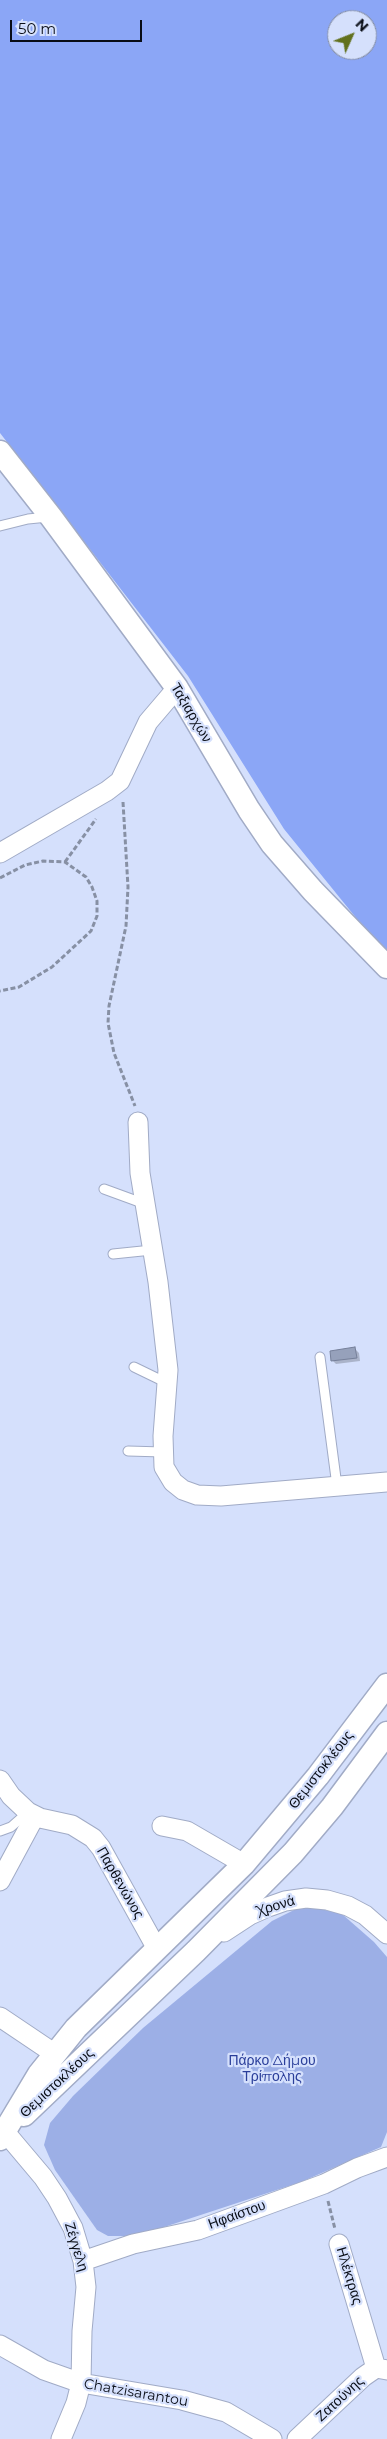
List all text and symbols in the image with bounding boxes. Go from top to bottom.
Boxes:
scale bar [12,10,145,42]
north arrow [327,10,377,60]
text: N [352,15,372,36]
text: 50 m [18,19,56,38]
street label: Ταξιαρχών [167,680,215,746]
street label: Θεμιστοκλέους [285,1728,357,1812]
street label: Παρθενώνος [93,1844,147,1922]
street label: Χρονά [255,1892,297,1920]
street label: Θεμιστοκλέους [17,2045,97,2121]
park label: Πάρκο Δήμου Τρίπολης [228,2053,316,2086]
street label: Ηφαίστου [206,2197,268,2233]
street label: Ζέγγελη [61,2220,91,2274]
street label: Ηλέκτρας [332,2245,366,2307]
street label: Ζατούνης [313,2373,367,2425]
street label: Chatzisarantou [82,2376,190,2410]

